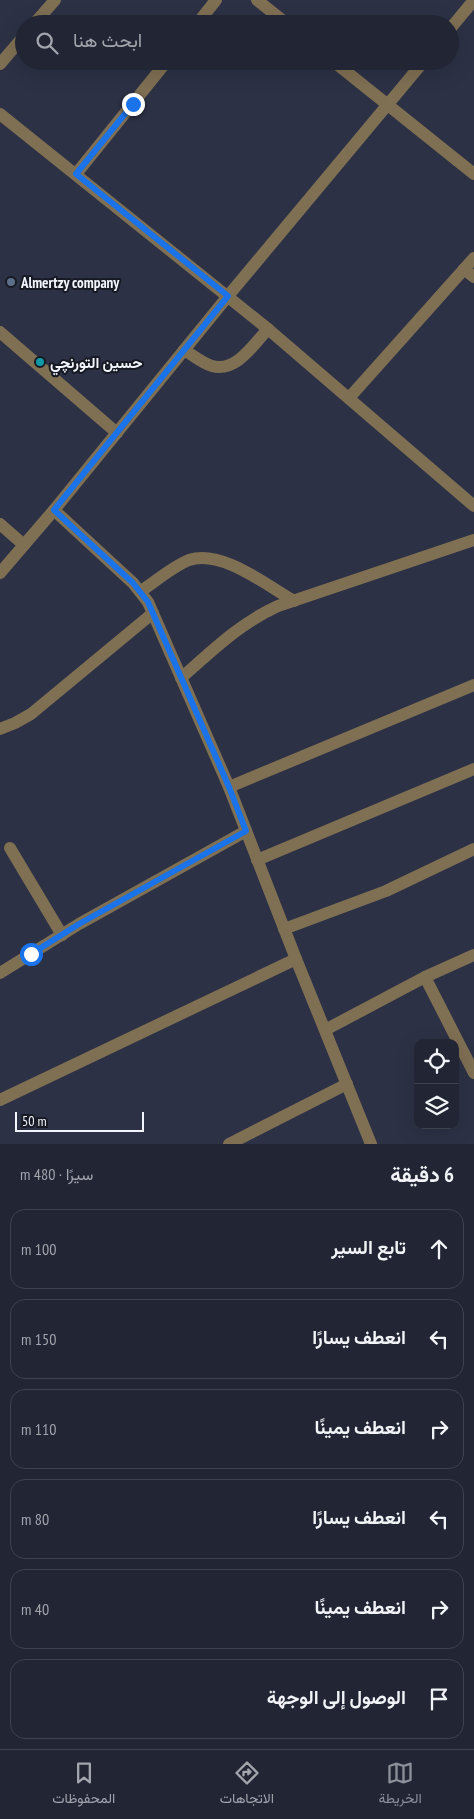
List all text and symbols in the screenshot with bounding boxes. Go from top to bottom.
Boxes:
search box [15,15,459,70]
text: ابحث هنا [73,28,142,52]
icon: search [33,29,61,57]
route end [122,93,145,116]
place label: Almertzy company [20,273,120,292]
marker: Almertzy company [5,276,17,288]
place label: حسين التورنچي [50,353,142,376]
marker: حسين التورنچي [34,356,46,368]
route start [20,943,43,966]
map controls [414,1039,459,1129]
button: locate [414,1039,459,1084]
button: layers [414,1084,459,1129]
scale bar [15,1109,144,1132]
text: 50 m [22,1112,47,1130]
text: 6 دقيقة [390,1161,454,1188]
text: سيرًا · 480 m [20,1164,93,1184]
text: تابع السير [331,1235,406,1259]
icon: ahead [425,1235,453,1263]
text: 100 m [21,1239,56,1259]
text: انعطف يسارًا [312,1325,406,1349]
icon: left [425,1325,453,1353]
text: 150 m [21,1329,56,1349]
text: انعطف يمينًا [315,1415,406,1439]
icon: right [425,1415,453,1443]
text: 110 m [21,1419,56,1439]
text: انعطف يسارًا [312,1505,406,1529]
icon: left [425,1505,453,1533]
text: 80 m [21,1509,49,1529]
text: انعطف يمينًا [315,1595,406,1619]
icon: right [425,1595,453,1623]
text: 40 m [21,1599,49,1619]
text: الوصول إلى الوجهة [267,1685,406,1709]
icon: arrive [425,1685,453,1713]
tab: المحفوظات [52,1759,115,1811]
tab: الاتجاهات [220,1759,274,1811]
tab: الخريطة [378,1759,422,1811]

